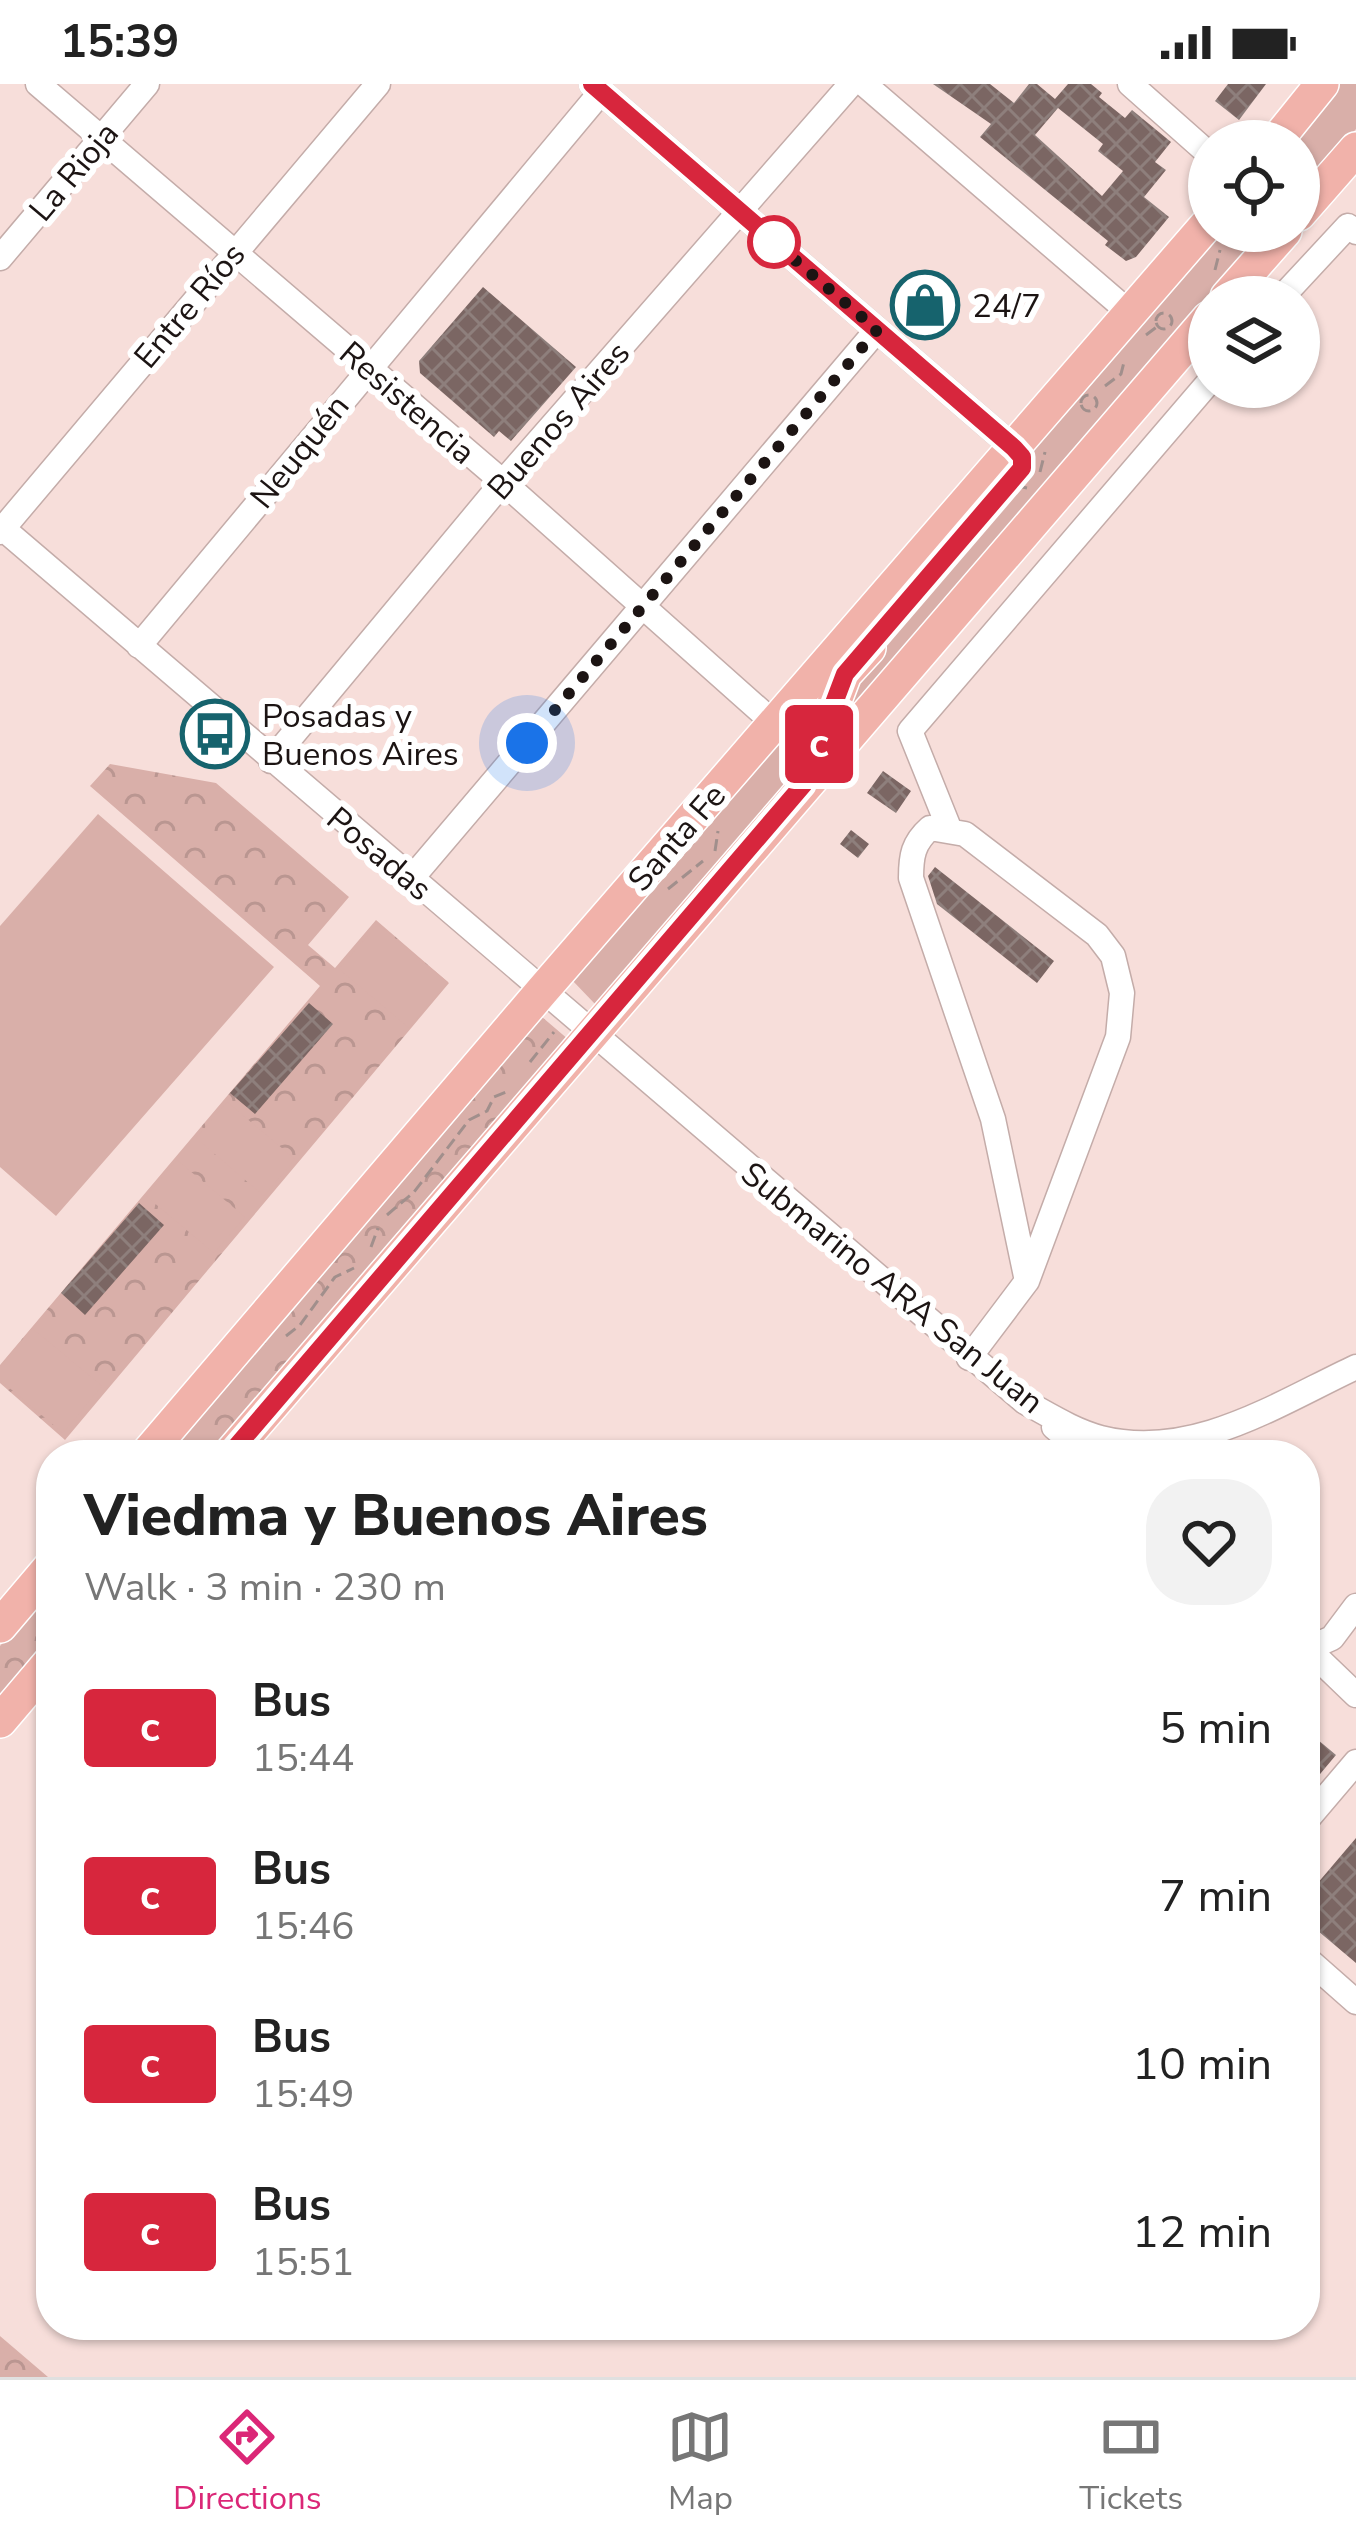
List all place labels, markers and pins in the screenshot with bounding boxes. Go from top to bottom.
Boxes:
unlabelled marker [749,217,799,267]
shop icon: 24/7 [890,270,960,340]
place label: 24/7 [972,284,1041,329]
place label: Posadas y Buenos Aires [262,694,459,777]
bus stop icon: Posadas y Buenos Aires [180,699,250,769]

